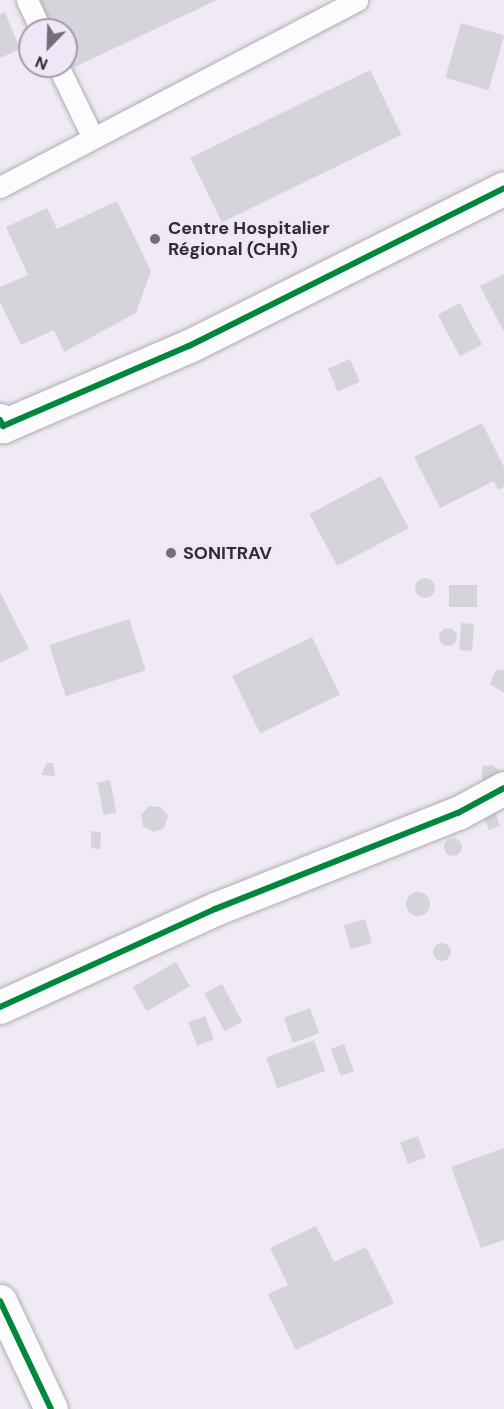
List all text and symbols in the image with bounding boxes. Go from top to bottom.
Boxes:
north arrow [18,18,78,78]
text: N [32,51,51,75]
place label: Centre Hospitalier Régional (CHR) [168,218,330,260]
marker: Centre Hospitalier Régional (CHR) [146,230,164,248]
place label: SONITRAV [183,542,272,564]
marker: SONITRAV [164,546,178,560]

